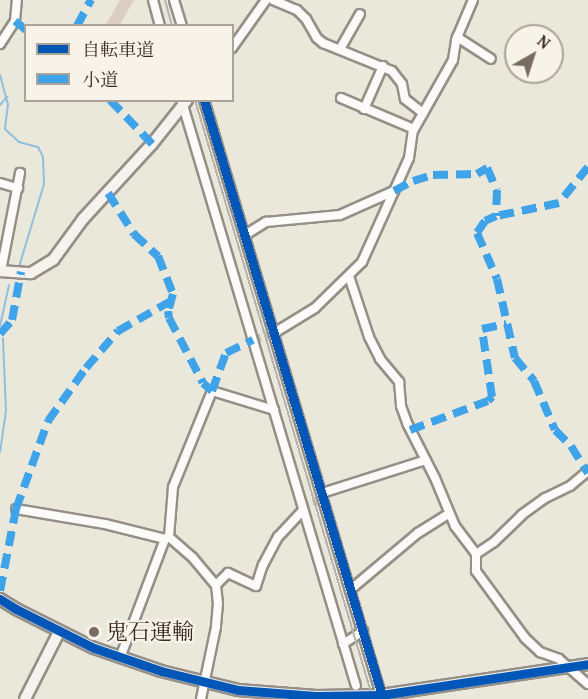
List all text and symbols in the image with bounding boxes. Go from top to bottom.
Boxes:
legend [24,24,234,102]
north arrow [504,24,564,84]
text: N [532,29,556,54]
text: 自転車道 [82,36,154,63]
text: 小道 [82,66,118,93]
place label: 鬼石運輸 [106,619,194,645]
marker: 鬼石運輸 [87,625,101,639]

